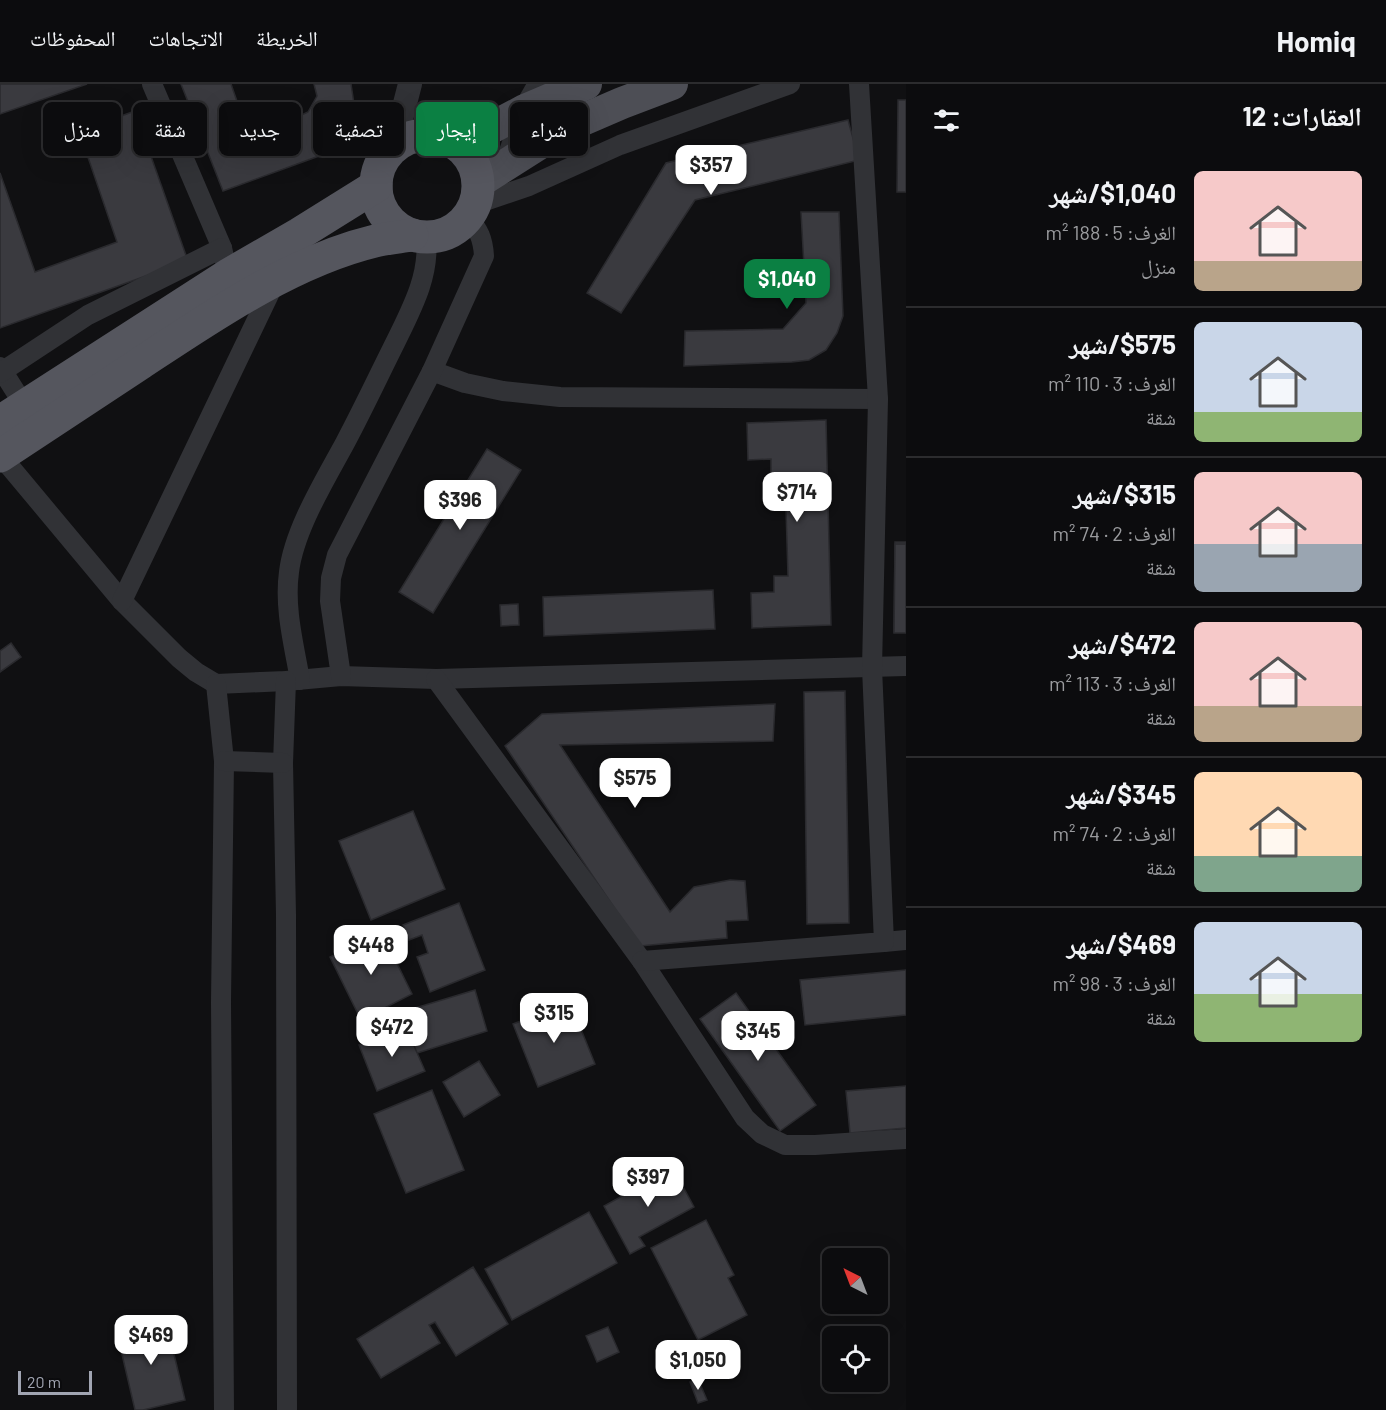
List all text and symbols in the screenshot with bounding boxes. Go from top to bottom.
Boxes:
text: Homiq [1276,24,1356,58]
text: المحفوظات [30,25,115,50]
text: الاتجاهات [148,25,223,50]
text: الخريطة [256,25,318,50]
text: العقارات: 12 [1243,100,1362,131]
chip: منزل [43,102,121,156]
chip: شقة [133,102,207,156]
chip: جديد [219,102,301,156]
chip: تصفية [313,102,404,156]
chip: إيجار [416,102,498,156]
chip: شراء [510,102,588,156]
icon: filters [930,104,963,137]
pin: $357 [675,145,747,196]
text: $357 [690,152,732,176]
text: $1,040/شهر [1049,177,1176,208]
icon: home [1242,195,1314,267]
text: الغرف: 5 · 188 m² [1046,220,1176,244]
text: منزل [1141,254,1176,278]
pin: $1,040 [738,259,836,310]
text: $1,040 [758,266,816,290]
text: $575/شهر [1069,328,1176,359]
icon: home [1242,346,1314,418]
text: الغرف: 3 · 110 m² [1048,371,1176,395]
text: شقة [1146,405,1176,429]
pin: $714 [761,472,833,523]
text: $315/شهر [1073,478,1176,509]
text: $714 [777,479,817,503]
pin: $396 [424,480,496,531]
text: $396 [438,487,482,511]
icon: home [1242,496,1314,568]
text: الغرف: 2 · 74 m² [1052,521,1176,545]
text: شقة [1146,555,1176,579]
text: $472/شهر [1069,628,1176,659]
icon: home [1242,646,1314,718]
text: الغرف: 3 · 113 m² [1049,671,1176,695]
text: شقة [1146,705,1176,729]
pin: $575 [599,758,671,809]
text: $575 [614,765,656,789]
text: $345/شهر [1066,778,1176,809]
icon: home [1242,796,1314,868]
text: الغرف: 2 · 74 m² [1052,821,1176,845]
text: شقة [1146,855,1176,879]
pin: $448 [335,925,407,976]
text: $469/شهر [1067,928,1176,959]
text: $448 [348,932,394,956]
icon: home [1242,946,1314,1018]
text: الغرف: 3 · 98 m² [1052,971,1176,995]
pin: $315 [518,993,590,1044]
text: $315 [534,1000,574,1024]
text: شقة [1146,1005,1176,1029]
pin: $472 [356,1007,428,1058]
pin: $345 [722,1011,794,1062]
text: $472 [370,1014,414,1038]
text: $345 [735,1018,781,1042]
pin: $397 [612,1157,684,1208]
text: $397 [627,1164,669,1188]
north arrow [822,1248,888,1314]
map controls [822,1248,888,1392]
pin: $469 [115,1315,187,1366]
text: $469 [129,1322,173,1346]
button: locate [822,1326,888,1392]
pin: $1,050 [649,1340,747,1391]
text: $1,050 [670,1347,726,1371]
scale bar [18,1368,92,1396]
text: 20 m [27,1372,61,1391]

